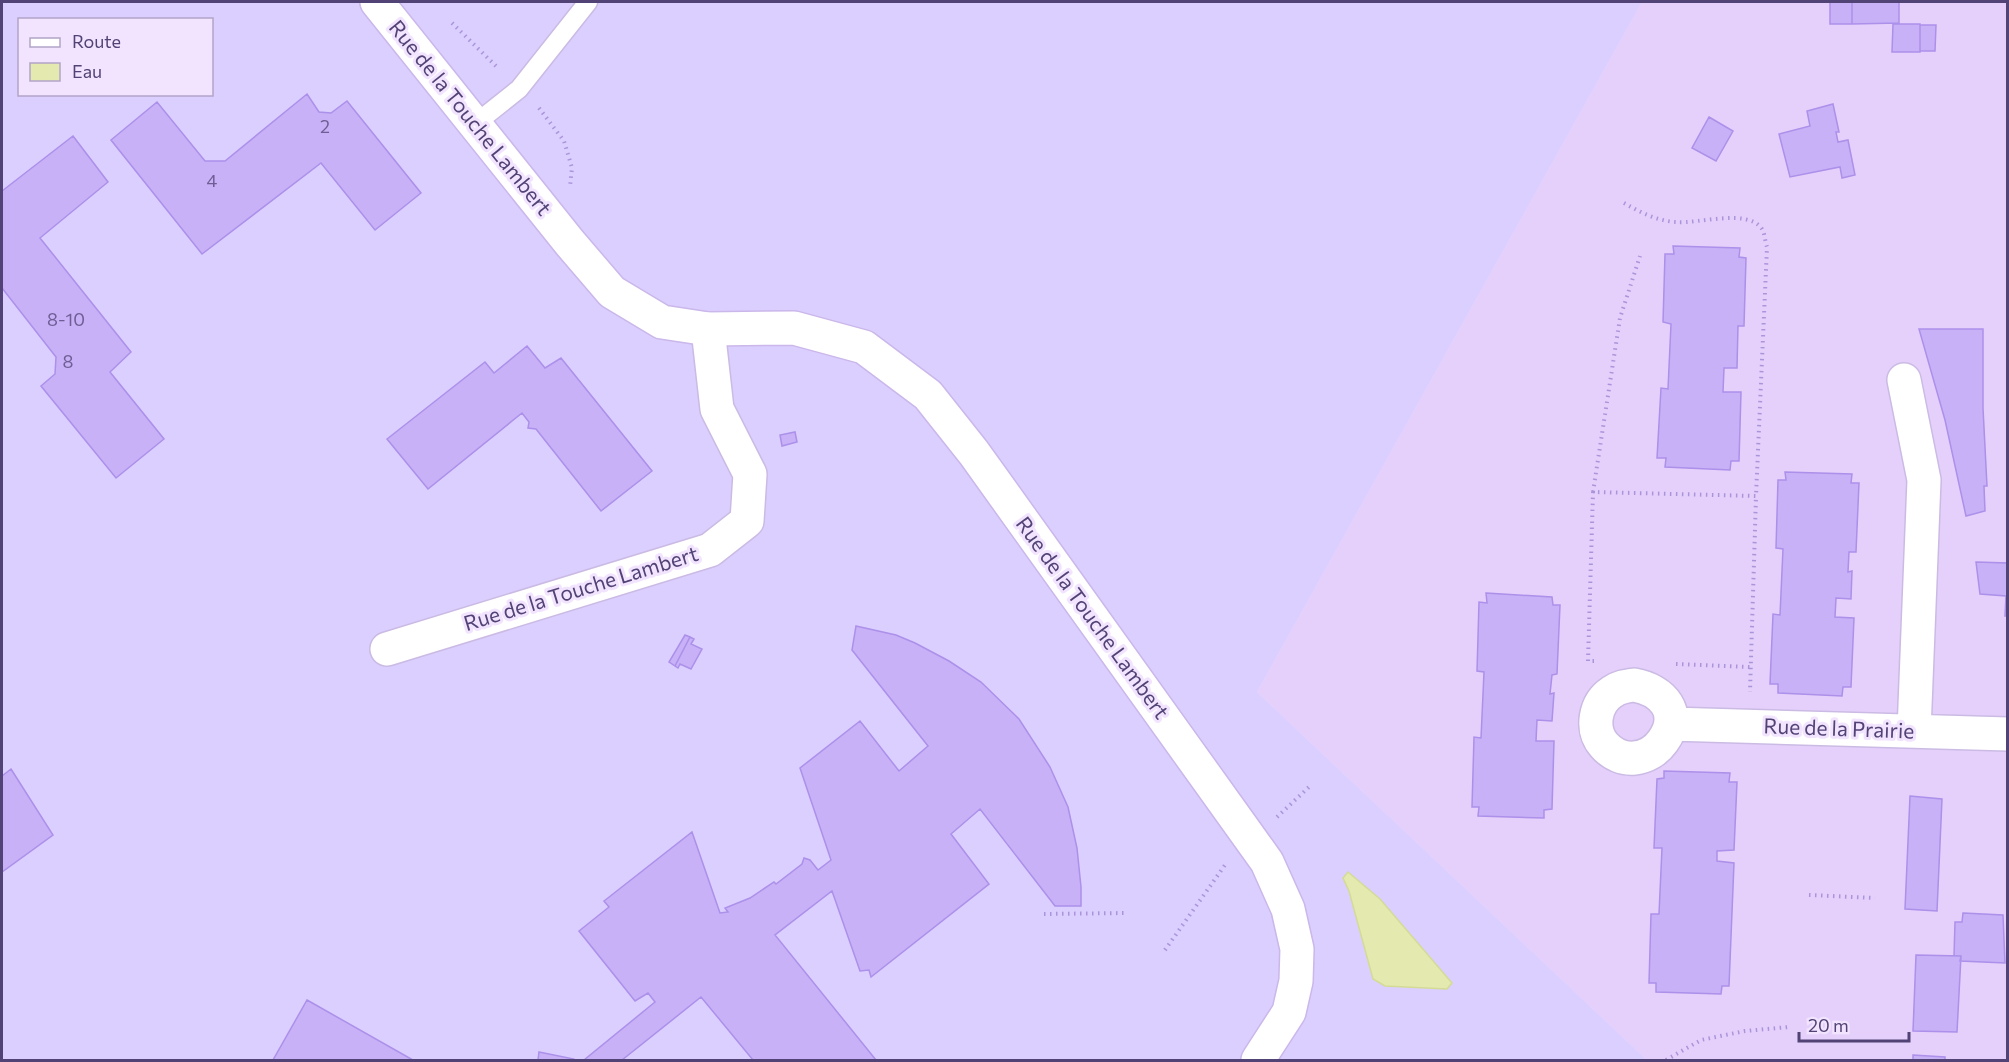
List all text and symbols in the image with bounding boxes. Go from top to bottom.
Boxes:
street label: Rue de la Touche Lambert [385,14,558,220]
legend [18,18,213,96]
text: Route [72,30,121,52]
text: Eau [72,60,102,82]
house number: 2 [320,115,330,137]
house number: 4 [207,169,218,191]
house number: 8-10 [47,308,85,330]
house number: 8 [63,350,74,372]
street label: Rue de la Touche Lambert [1011,511,1175,723]
street label: Rue de la Touche Lambert [460,540,701,635]
street label: Rue de la Prairie [1763,712,1915,743]
scale bar [1799,1005,1908,1043]
text: 20 m [1808,1014,1849,1036]

